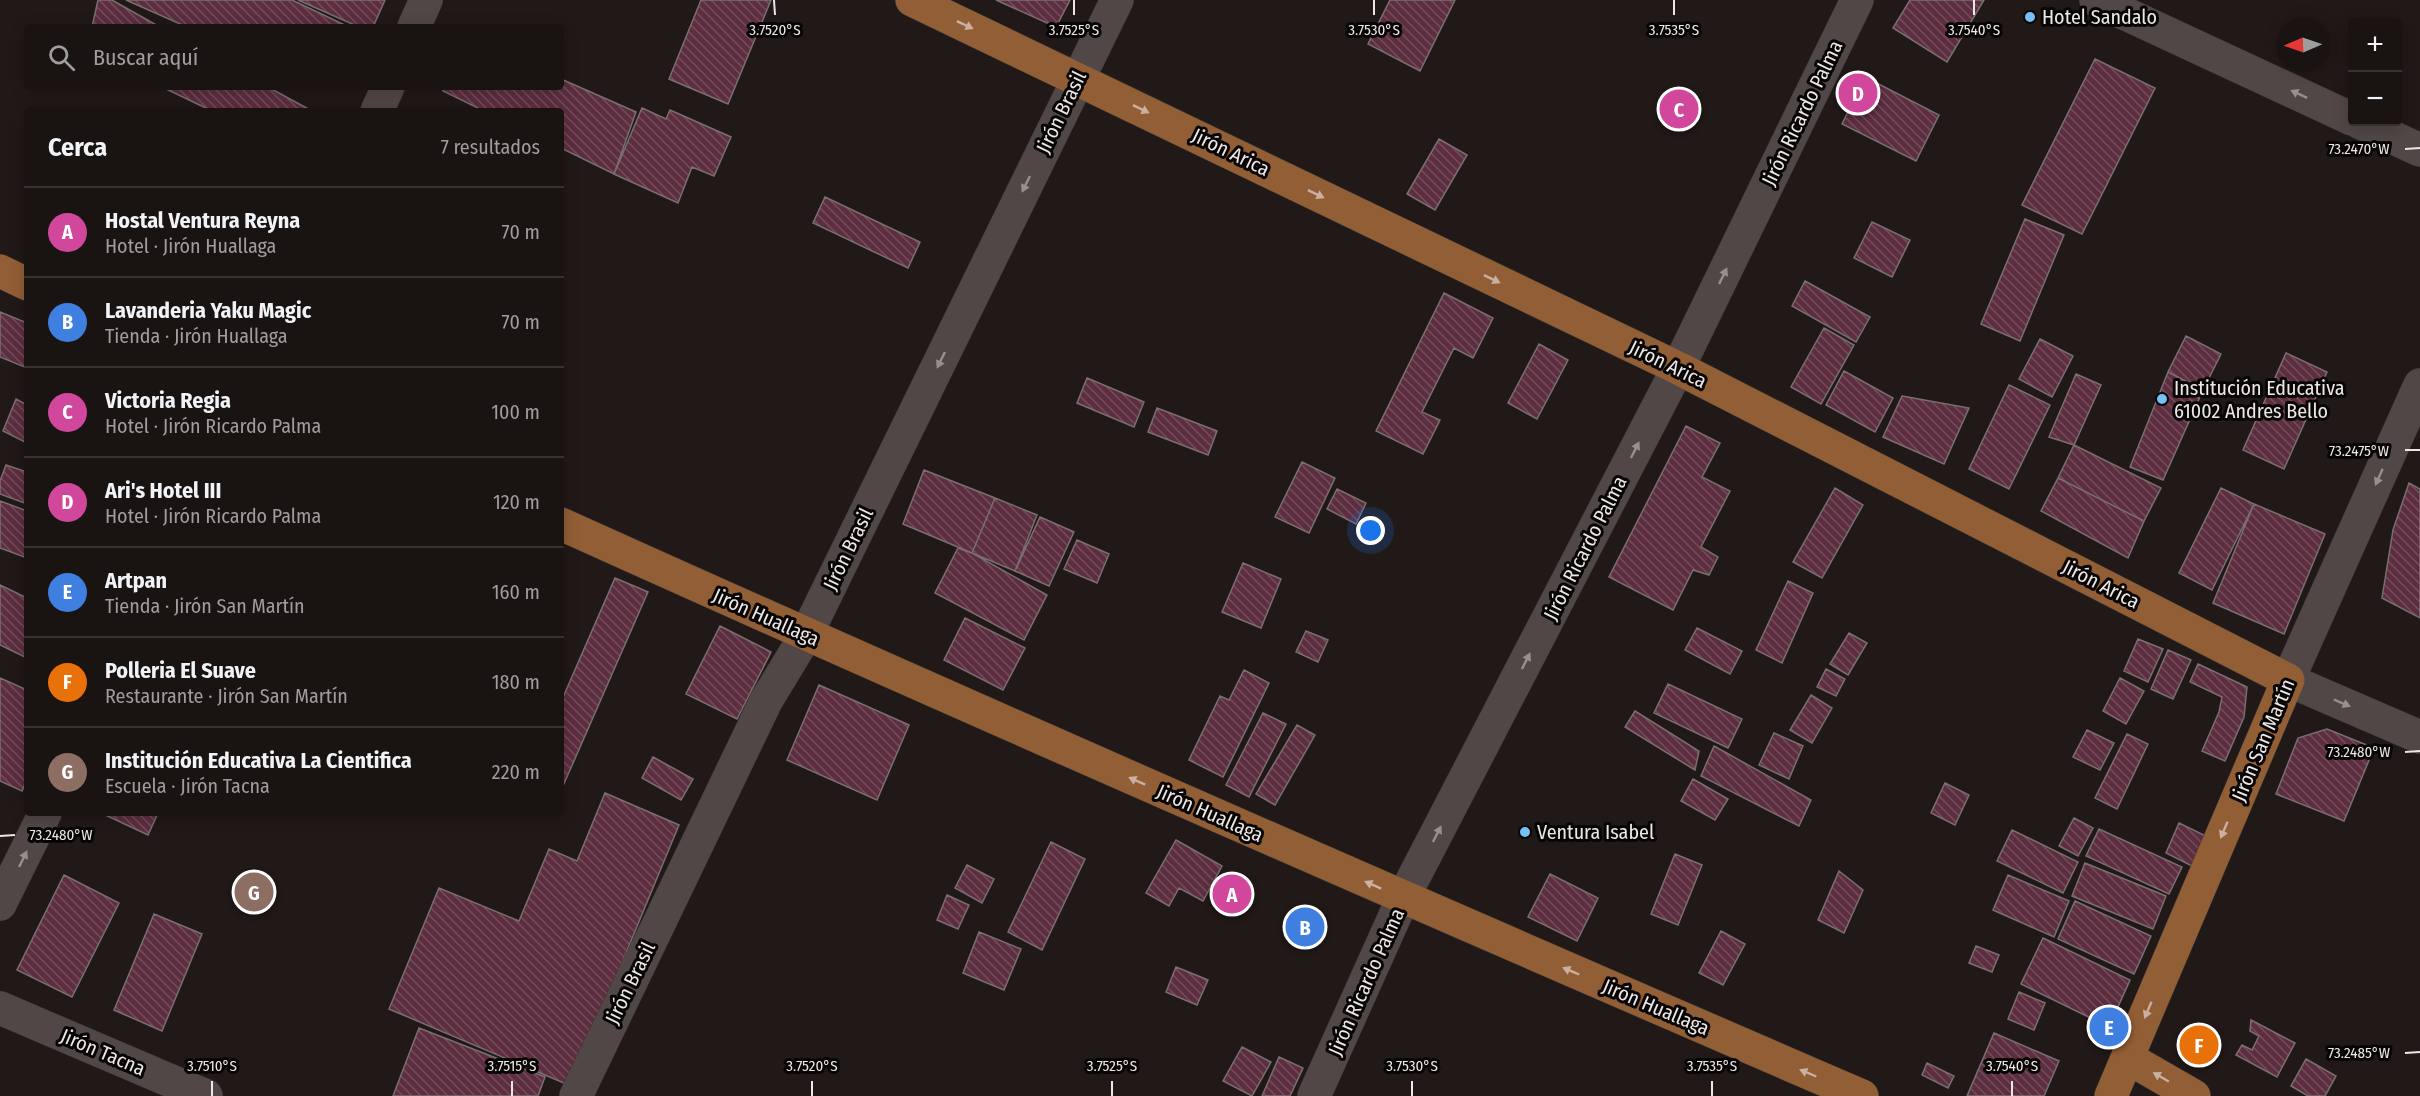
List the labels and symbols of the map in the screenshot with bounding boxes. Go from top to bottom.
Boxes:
place label: Hotel Sandalo [2042,5,2157,29]
marker: Hotel Sandalo [2023,10,2037,24]
north arrow [2276,18,2330,72]
one-way arrow [956,20,974,30]
text: 3.7520°S [749,21,801,39]
text: 3.7525°S [1049,21,1099,39]
text: 3.7530°S [1348,21,1400,39]
text: 3.7535°S [1649,21,1699,39]
text: 3.7540°S [1948,21,2000,39]
street label: Jirón Ricardo Palma [1756,36,1848,190]
street label: Jirón Brasil [1031,67,1091,157]
pin: D [1838,70,1878,116]
pin: C [1660,86,1698,132]
one-way arrow [2291,90,2308,99]
one-way arrow [1132,104,1149,113]
street label: Jirón Arica [1188,123,1274,181]
text: 73.2470°W [2328,140,2390,158]
one-way arrow [1022,176,1031,193]
one-way arrow [1308,189,1325,198]
one-way arrow [1717,267,1727,285]
one-way arrow [1483,274,1500,283]
street label: Jirón Arica [1625,335,1711,393]
one-way arrow [936,351,945,368]
place label: Institución Educativa 61002 Andres Bello [2174,376,2345,423]
marker: Institución Educativa 61002 Andres Bello [2155,392,2169,406]
one-way arrow [1630,442,1640,459]
text: 73.2475°W [2329,442,2389,460]
one-way arrow [2374,468,2384,486]
street label: Jirón Ricardo Palma [1538,472,1632,624]
street label: Jirón Brasil [818,504,878,594]
your location [1356,516,1385,545]
street label: Jirón Arica [2058,554,2144,614]
street label: Jirón Huallaga [709,583,823,651]
one-way arrow [1521,652,1531,669]
street label: Jirón San Martín [2226,675,2300,805]
one-way arrow [2333,699,2351,708]
text: 73.2480°W [2327,743,2391,761]
one-way arrow [1128,776,1145,785]
street label: Jirón Huallaga [1153,779,1267,847]
place label: Ventura Isabel [1537,820,1654,844]
one-way arrow [2220,822,2229,839]
one-way arrow [1431,825,1441,843]
marker: Ventura Isabel [1518,825,1532,839]
text: 73.2480°W [29,826,93,844]
one-way arrow [18,850,27,867]
pin: G [234,870,274,914]
pin: A [1212,872,1252,916]
one-way arrow [1364,880,1381,889]
pin: B [1286,904,1324,950]
street label: Jirón Ricardo Palma [1323,905,1409,1059]
street label: Jirón Brasil [600,938,660,1028]
one-way arrow [1562,965,1580,975]
street label: Jirón Huallaga [1599,974,1713,1040]
one-way arrow [2143,1001,2153,1019]
pin: E [2090,1004,2128,1050]
pin: F [2180,1022,2218,1068]
street label: Jirón Tacna [57,1023,149,1081]
text: 73.2485°W [2328,1044,2390,1062]
text: 3.7510°S [187,1057,237,1075]
text: 3.7515°S [487,1057,537,1075]
text: 3.7520°S [786,1057,838,1075]
text: 3.7525°S [1087,1057,1137,1075]
text: 3.7530°S [1386,1057,1438,1075]
text: 3.7535°S [1687,1057,1737,1075]
text: 3.7540°S [1986,1057,2038,1075]
one-way arrow [1799,1068,1817,1077]
one-way arrow [2152,1072,2169,1082]

